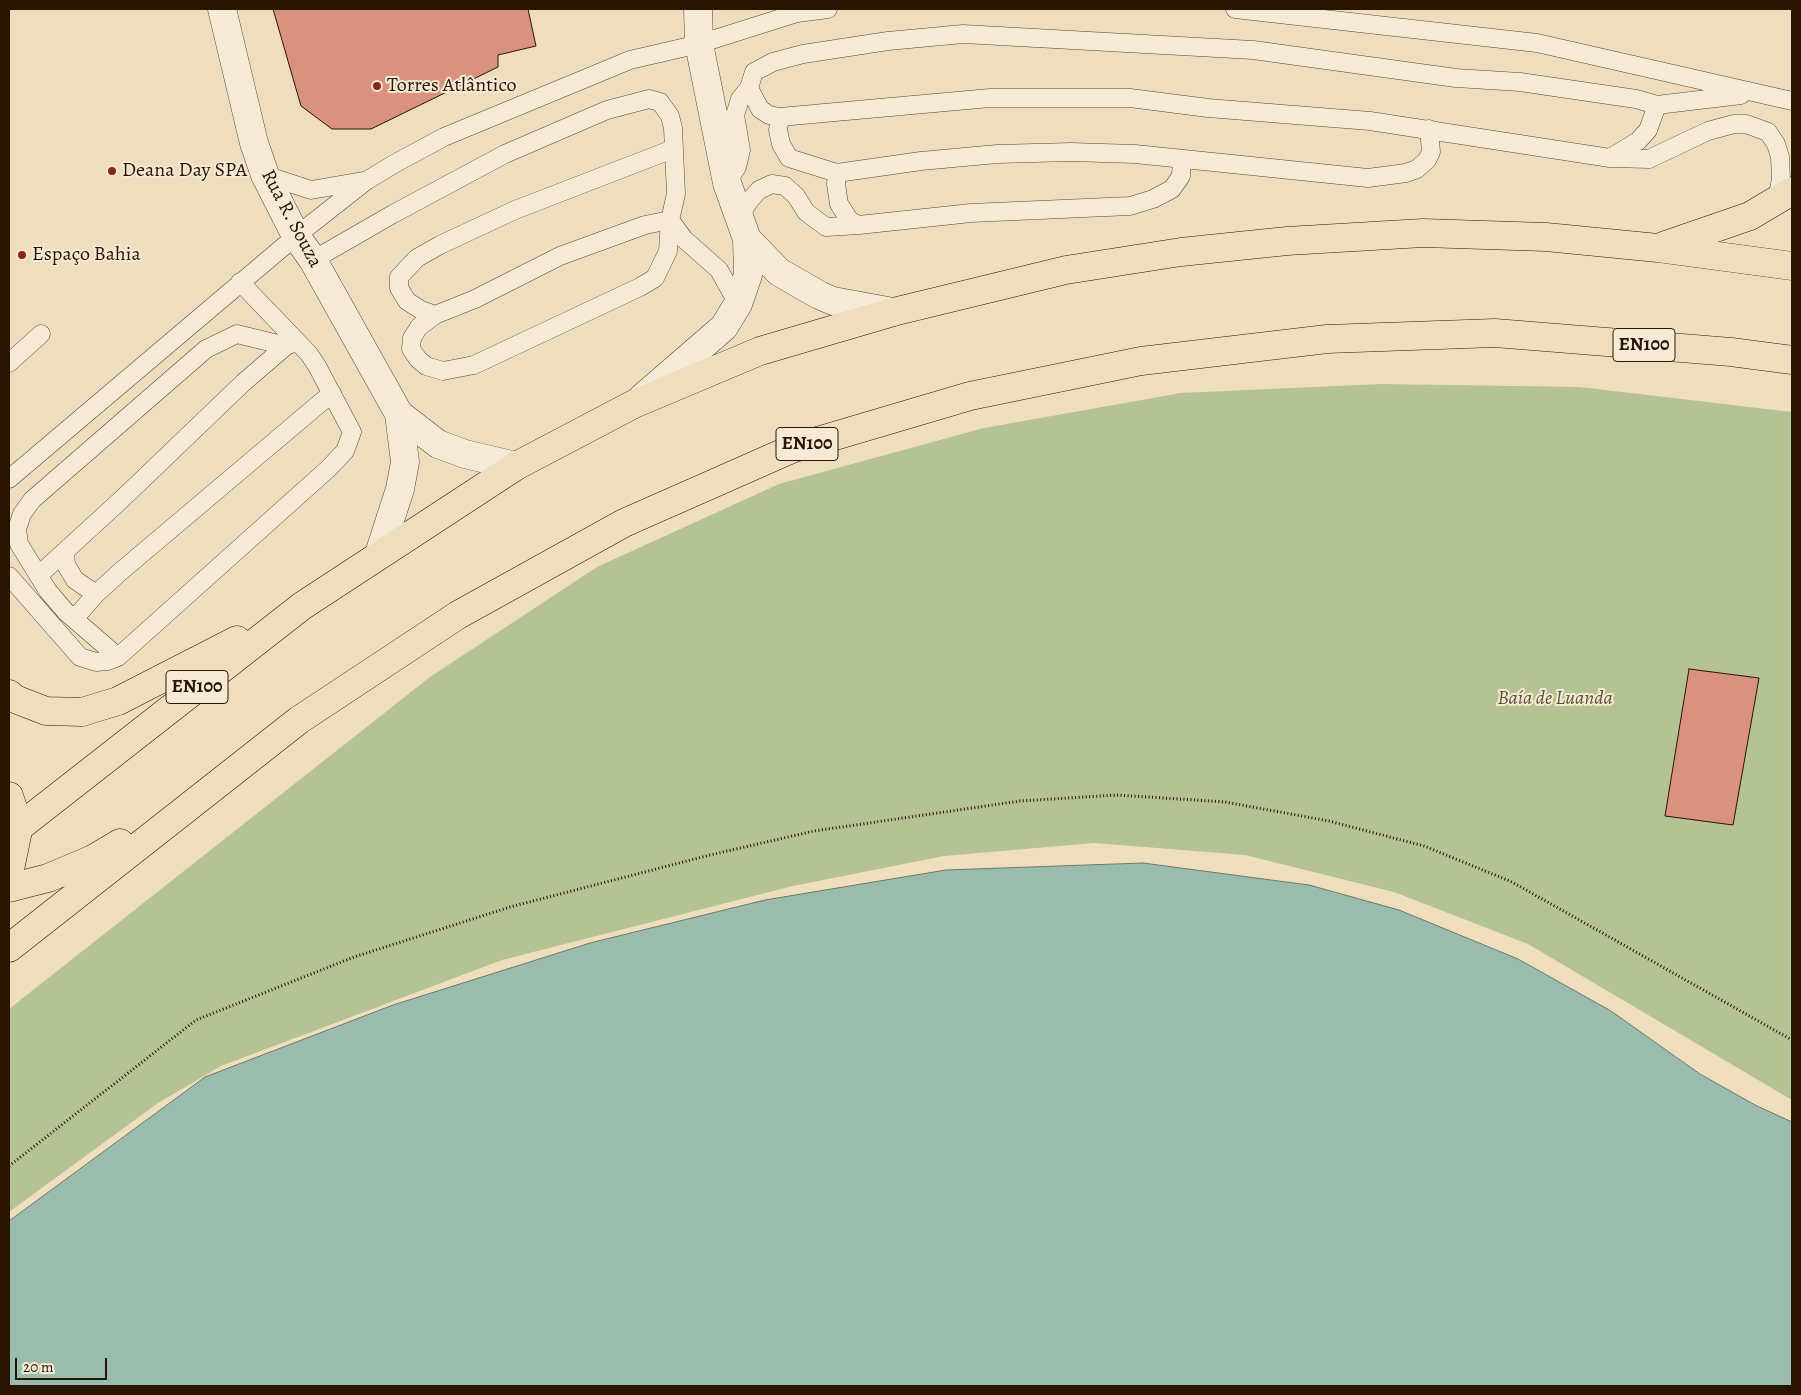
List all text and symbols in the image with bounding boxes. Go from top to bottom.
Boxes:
place label: Torres Atlântico [387,74,517,98]
marker: Torres Atlântico [371,80,383,92]
place label: Deana Day SPA [122,159,247,183]
marker: Deana Day SPA [106,165,118,177]
street label: Rua R. Souza [255,166,327,272]
place label: Espaço Bahia [32,243,141,267]
marker: Espaço Bahia [16,249,28,261]
road number: EN100 [1613,328,1675,362]
road number: EN100 [776,428,838,460]
road number: EN100 [166,670,228,704]
park label: Baía de Luanda [1497,687,1613,711]
scale bar [18,1348,110,1380]
text: 20 m [23,1357,54,1377]

